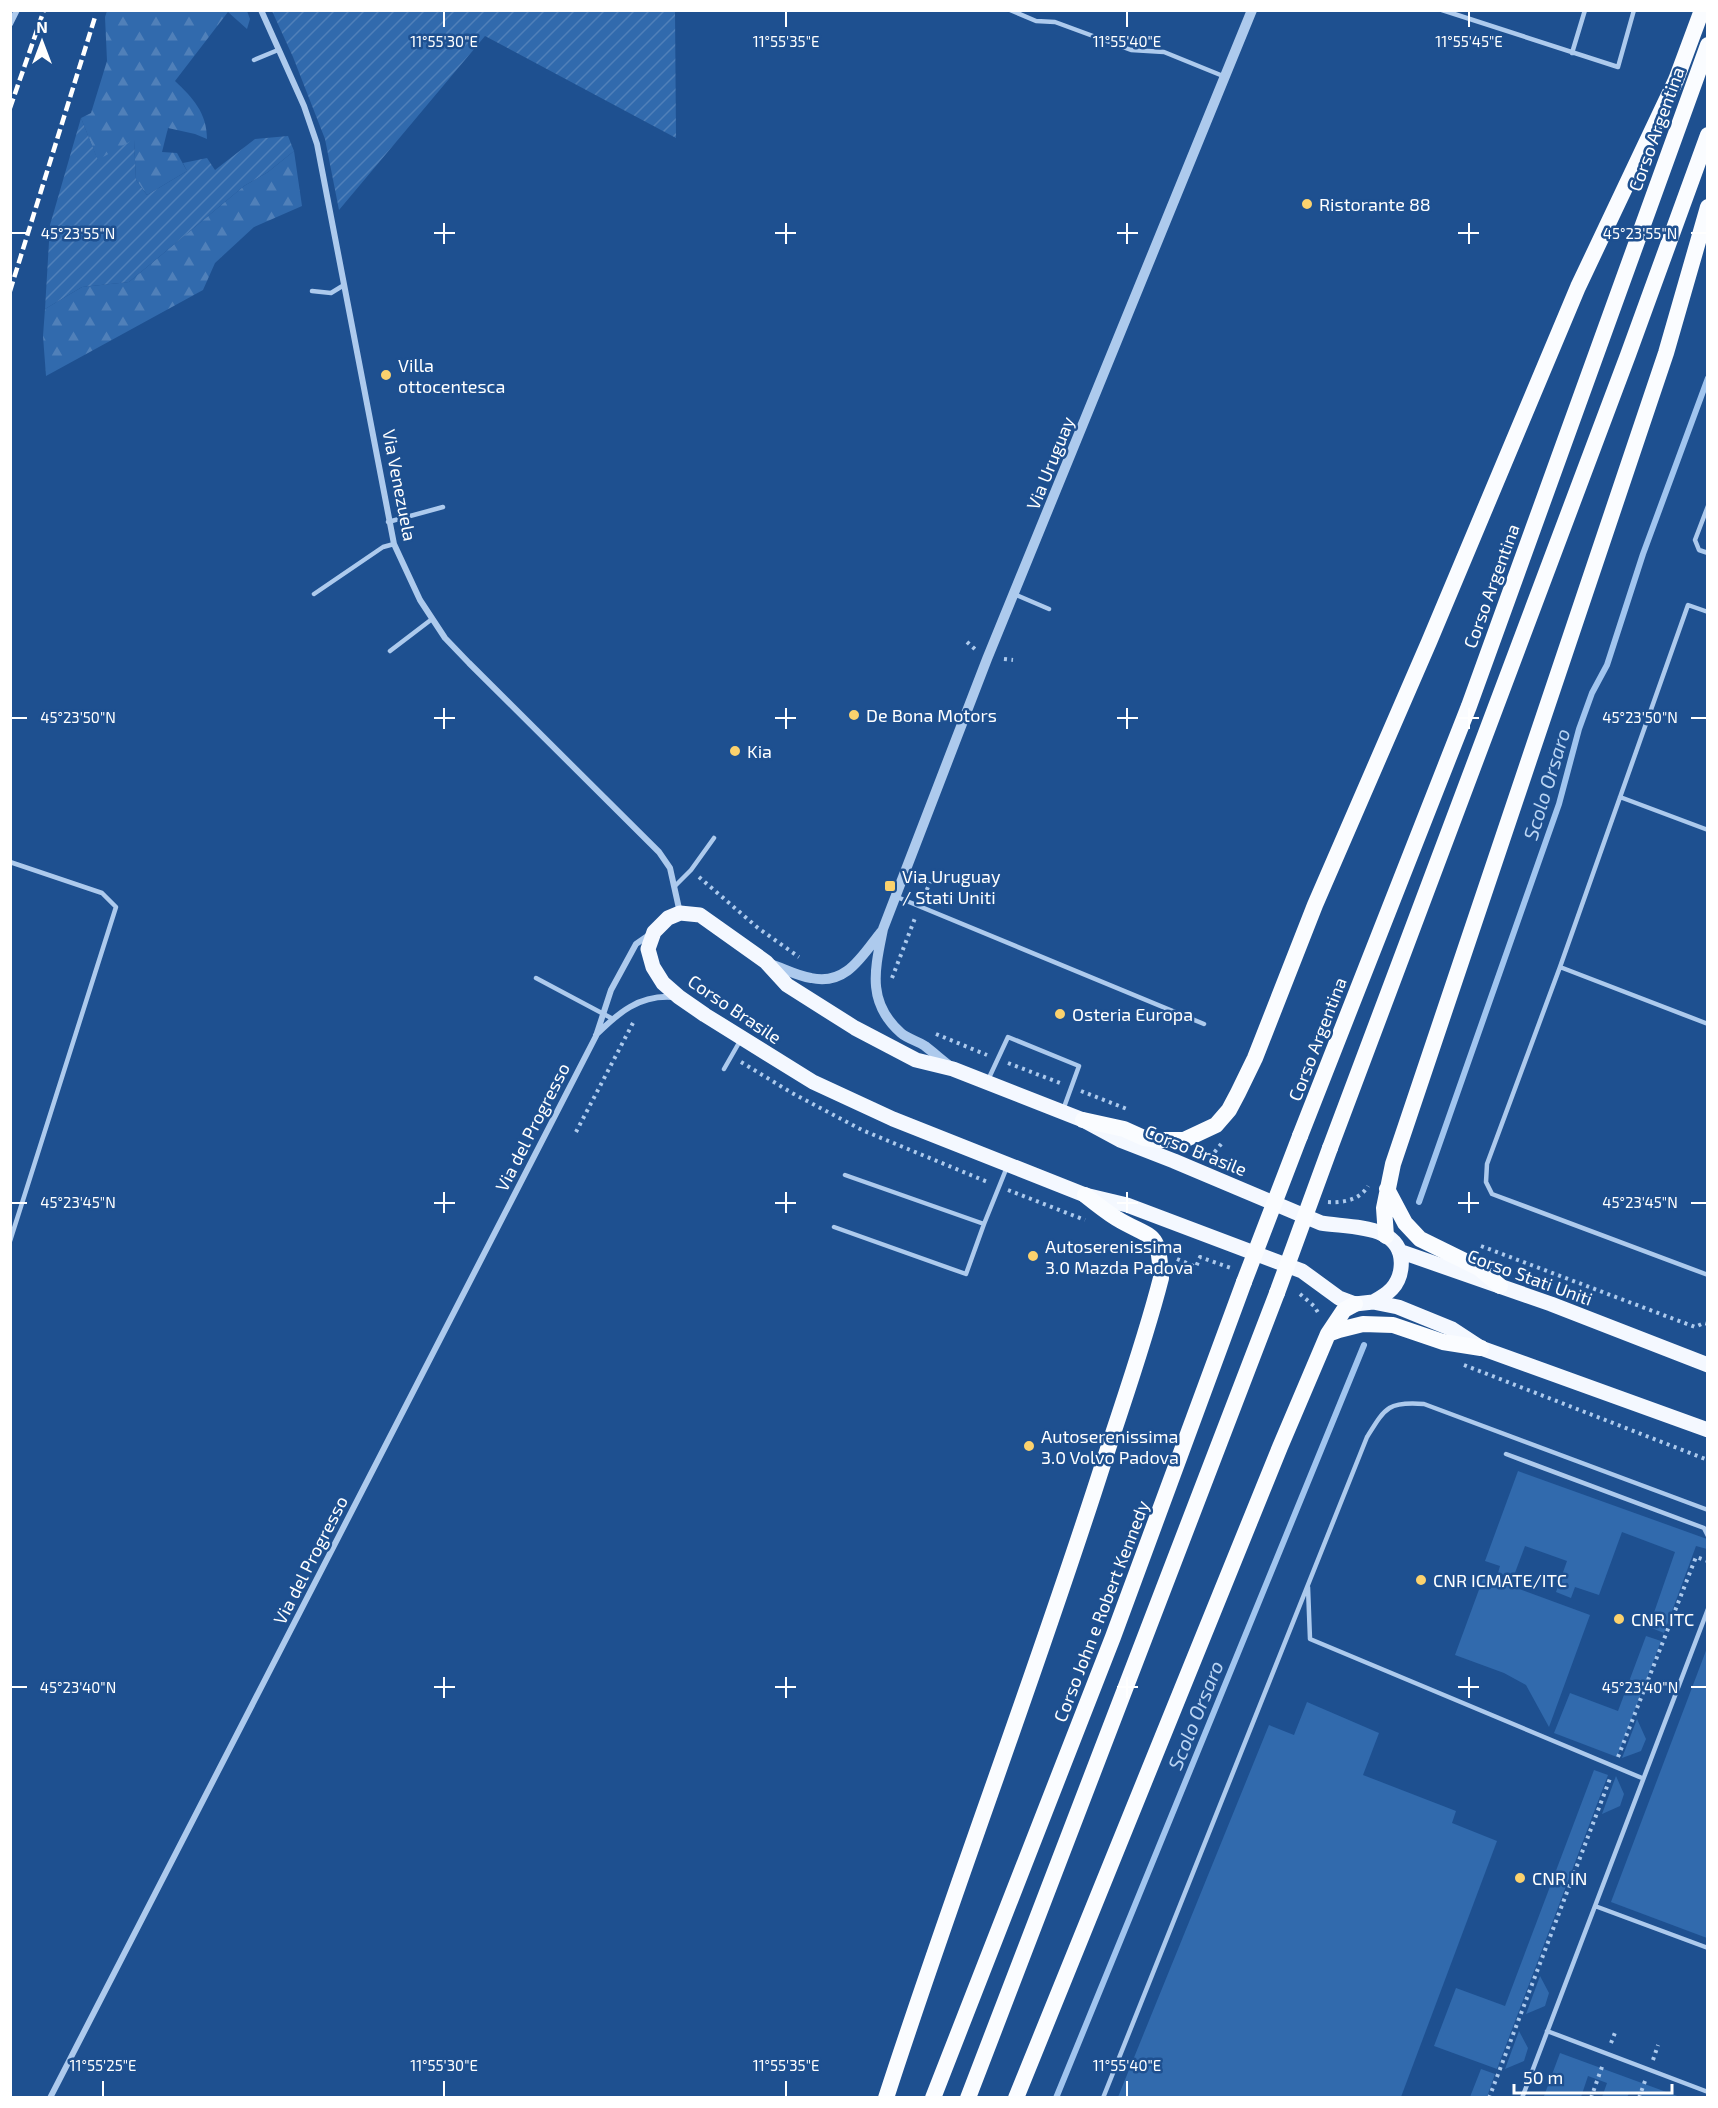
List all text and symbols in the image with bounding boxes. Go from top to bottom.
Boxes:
north arrow [12,12,72,72]
text: N [36,17,48,36]
text: 11°55'30"E [410,32,478,50]
text: 11°55'35"E [753,32,819,50]
text: 11°55'40"E [1093,32,1161,50]
text: 11°55'45"E [1435,32,1503,50]
street label: Corso Argentina [1623,64,1689,194]
place label: Ristorante 88 [1319,193,1431,215]
marker: Ristorante 88 [1300,197,1314,211]
text: 45°23'55"N [41,224,115,242]
text: 45°23'55"N [1603,224,1677,242]
place label: Villa ottocentesca [398,354,505,397]
marker: Villa ottocentesca [379,368,393,382]
street label: Via Uruguay [1021,413,1079,513]
street label: Via Venezuela [378,427,422,543]
street label: Corso Argentina [1458,521,1524,651]
place label: De Bona Motors [866,704,997,726]
text: 45°23'50"N [40,708,116,726]
marker: De Bona Motors [847,708,861,722]
text: 45°23'50"N [1602,708,1678,726]
water label: Scolo Orsaro [1518,725,1574,843]
place label: Kia [747,740,772,762]
marker: Kia [728,744,742,758]
place label: Via Uruguay / Stati Uniti [902,865,1001,908]
marker: Via Uruguay / Stati Uniti [883,879,897,893]
street label: Corso Brasile [684,970,786,1048]
street label: Corso Argentina [1283,974,1351,1104]
place label: Osteria Europa [1072,1003,1193,1025]
marker: Osteria Europa [1053,1007,1067,1021]
street label: Via del Progresso [490,1059,574,1195]
street label: Corso Brasile [1142,1120,1250,1180]
text: 45°23'45"N [40,1193,116,1211]
text: 45°23'45"N [1602,1193,1678,1211]
place label: Autoserenissima 3.0 Mazda Padova [1045,1235,1193,1278]
street label: Corso Stati Uniti [1465,1244,1595,1310]
marker: Autoserenissima 3.0 Mazda Padova [1026,1249,1040,1263]
place label: Autoserenissima 3.0 Volvo Padova [1041,1425,1179,1468]
marker: Autoserenissima 3.0 Volvo Padova [1022,1439,1036,1453]
street label: Via del Progresso [268,1492,352,1628]
street label: Corso John e Robert Kennedy [1049,1497,1154,1725]
place label: CNR ICMATE/ITC [1433,1569,1567,1591]
marker: CNR ICMATE/ITC [1414,1573,1428,1587]
place label: CNR ITC [1631,1608,1694,1630]
marker: CNR ITC [1612,1612,1626,1626]
water label: Scolo Orsaro [1162,1657,1228,1773]
text: 45°23'40"N [40,1678,116,1696]
text: 45°23'40"N [1602,1678,1678,1696]
place label: CNR IN [1532,1867,1588,1889]
marker: CNR IN [1513,1871,1527,1885]
text: 11°55'25"E [70,2056,136,2074]
text: 11°55'30"E [410,2056,478,2074]
text: 11°55'35"E [753,2056,819,2074]
text: 11°55'40"E [1093,2056,1161,2074]
scale bar [1514,2057,1672,2095]
text: 50 m [1523,2066,1563,2088]

